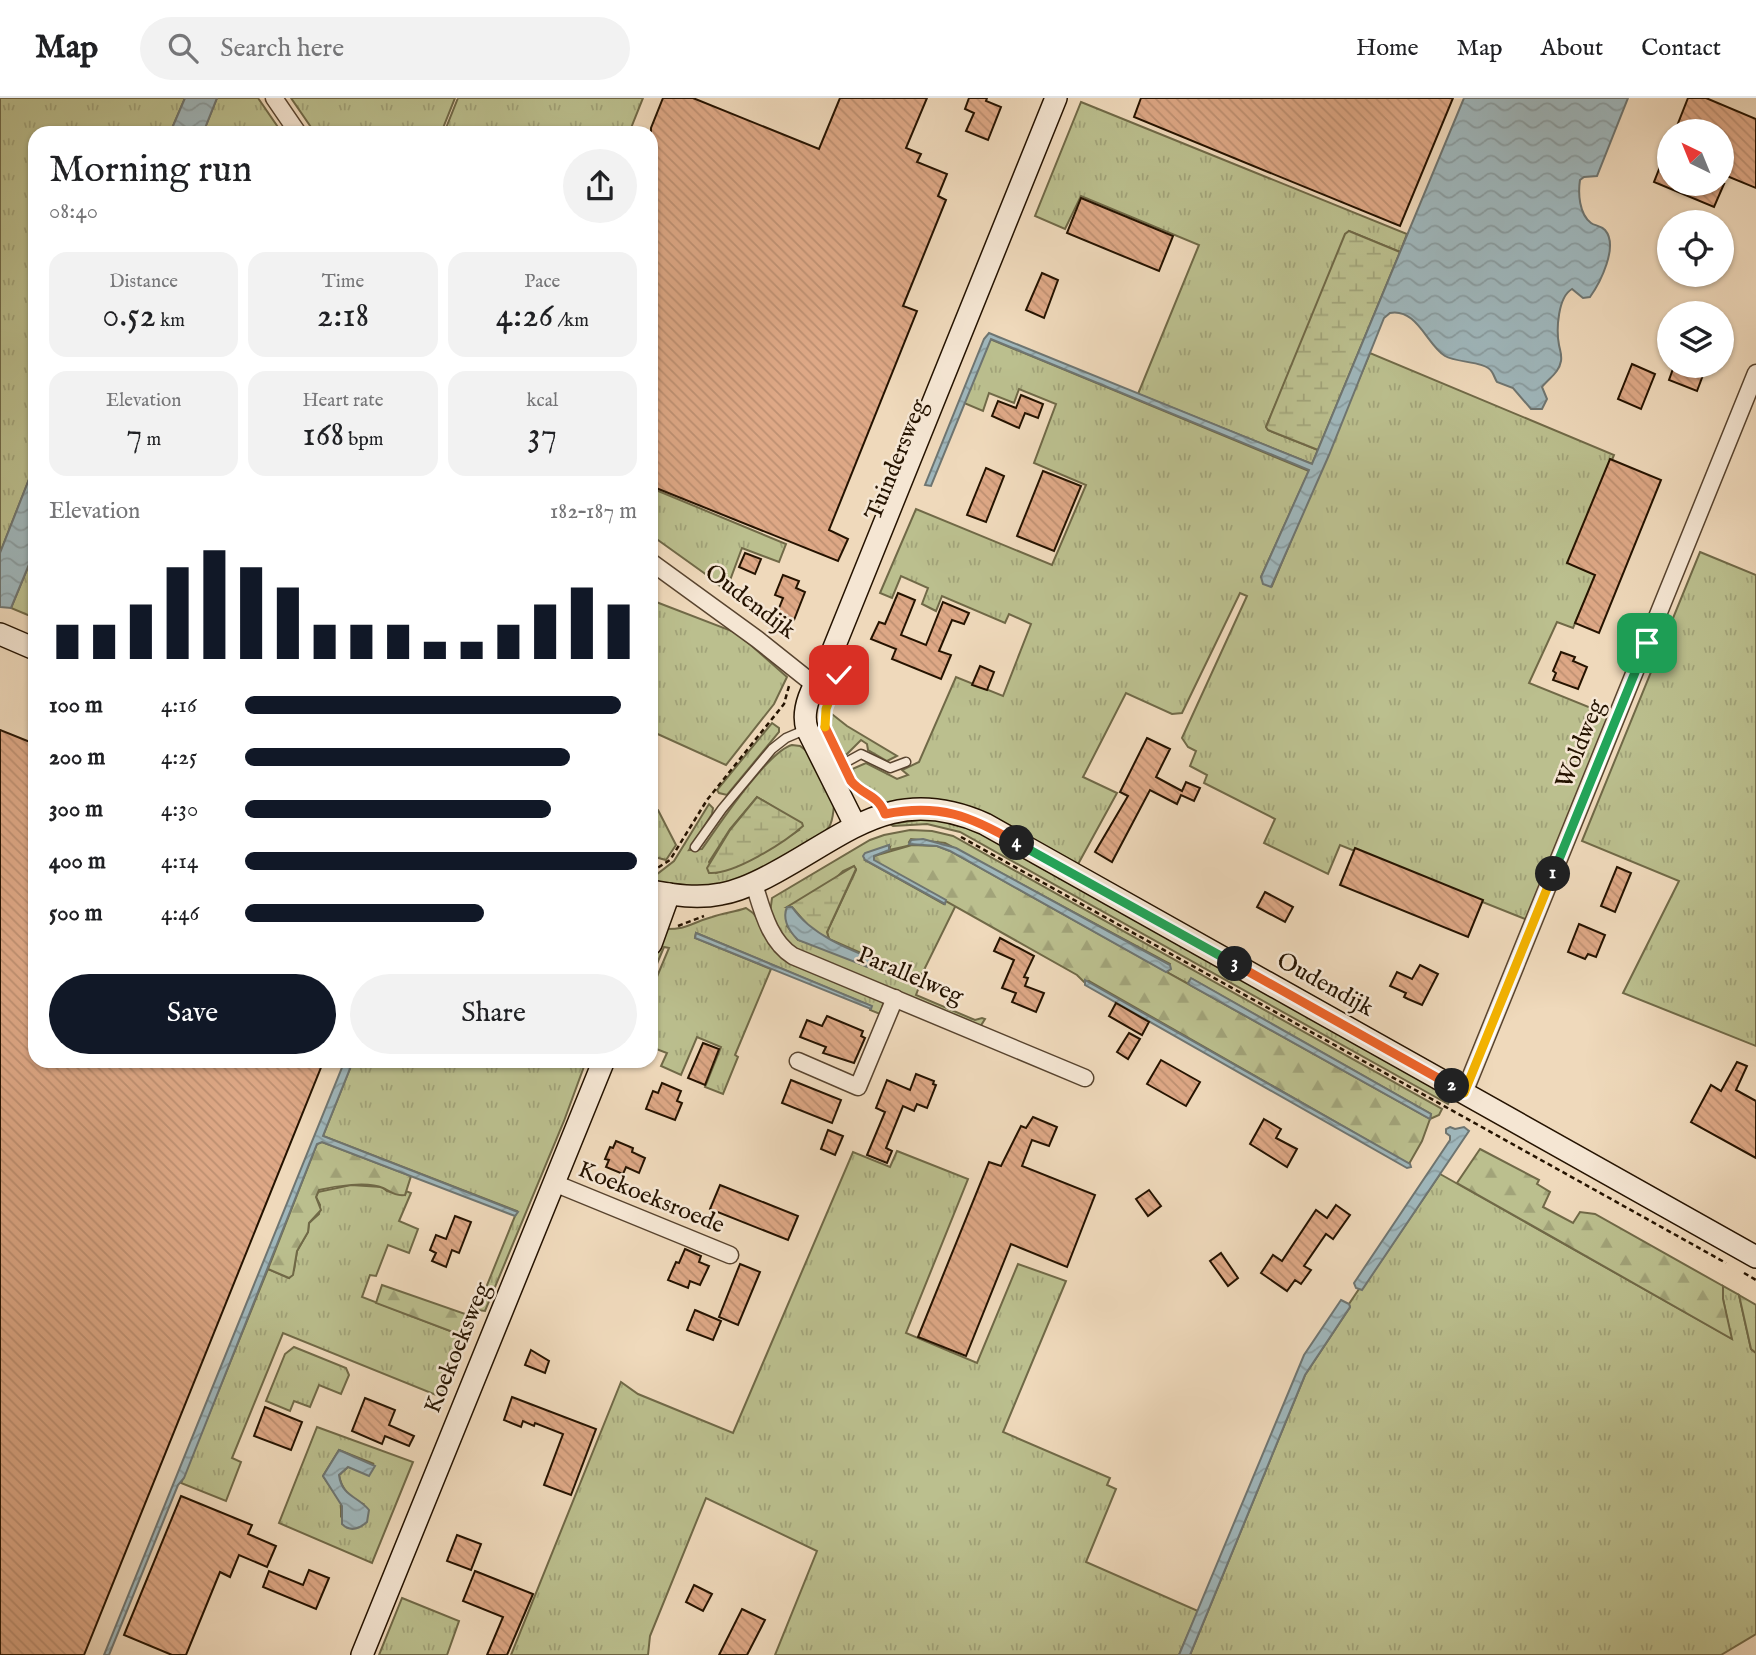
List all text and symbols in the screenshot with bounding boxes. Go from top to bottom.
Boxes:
search box [140,17,630,80]
text: Map [35,27,98,69]
icon: search [164,29,202,67]
text: Search here [220,32,344,65]
text: Home [1356,33,1419,64]
text: Map [1457,33,1503,64]
text: About [1541,33,1603,64]
text: Contact [1641,33,1721,64]
north arrow [1657,119,1734,196]
map controls [1657,119,1734,378]
text: Morning run [49,147,252,195]
button: share [563,149,637,223]
text: 08:40 [49,197,98,226]
button: locate [1657,210,1734,287]
text: Distance [109,270,178,294]
text: Time [322,270,364,294]
text: Pace [524,270,560,294]
text: 0.52 [102,294,156,339]
text: 2:18 [317,294,369,339]
text: 4:26 [496,294,553,339]
button: layers [1657,301,1734,378]
text: km [156,309,185,333]
text: /km [553,309,589,333]
text: Elevation [106,389,181,413]
text: Heart rate [302,389,384,413]
text: kcal [526,389,558,413]
street label: Tuindersweg [859,394,936,525]
text: 7 [126,413,142,458]
text: 168 [303,413,344,458]
text: 37 [528,413,557,458]
text: m [142,428,161,452]
text: bpm [344,428,383,452]
text: Elevation [49,497,140,526]
text: 182–187 m [550,497,637,526]
street label: Oudendijk [698,558,802,647]
pin [1617,613,1677,673]
icon: arrive [1628,624,1666,662]
pin [809,645,869,705]
icon: check [820,656,858,694]
text: 100 m [49,691,103,720]
text: 4:16 [161,691,197,720]
street label: Woldweg [1549,694,1613,793]
text: 200 m [49,743,105,772]
text: 4:25 [161,743,197,772]
text: 300 m [49,795,103,824]
text: 4:30 [161,795,198,824]
pin: 4 [1000,826,1034,860]
text: 4 [1012,830,1021,854]
text: 400 m [49,847,106,876]
text: 4:14 [161,847,198,876]
pin: 1 [1536,856,1570,892]
text: 1 [1549,861,1556,885]
text: 500 m [49,899,103,928]
text: 4:46 [161,899,199,928]
street label: Parallelweg [852,940,969,1013]
pin: 3 [1218,946,1252,982]
street label: Oudendijk [1271,946,1379,1024]
text: 3 [1231,951,1238,975]
button: Save [49,974,336,1054]
button: Share [350,974,637,1054]
pin: 2 [1434,1068,1470,1104]
text: 2 [1447,1073,1456,1097]
street label: Koekoeksroede [573,1154,729,1242]
street label: Koekoeksweg [418,1277,499,1418]

